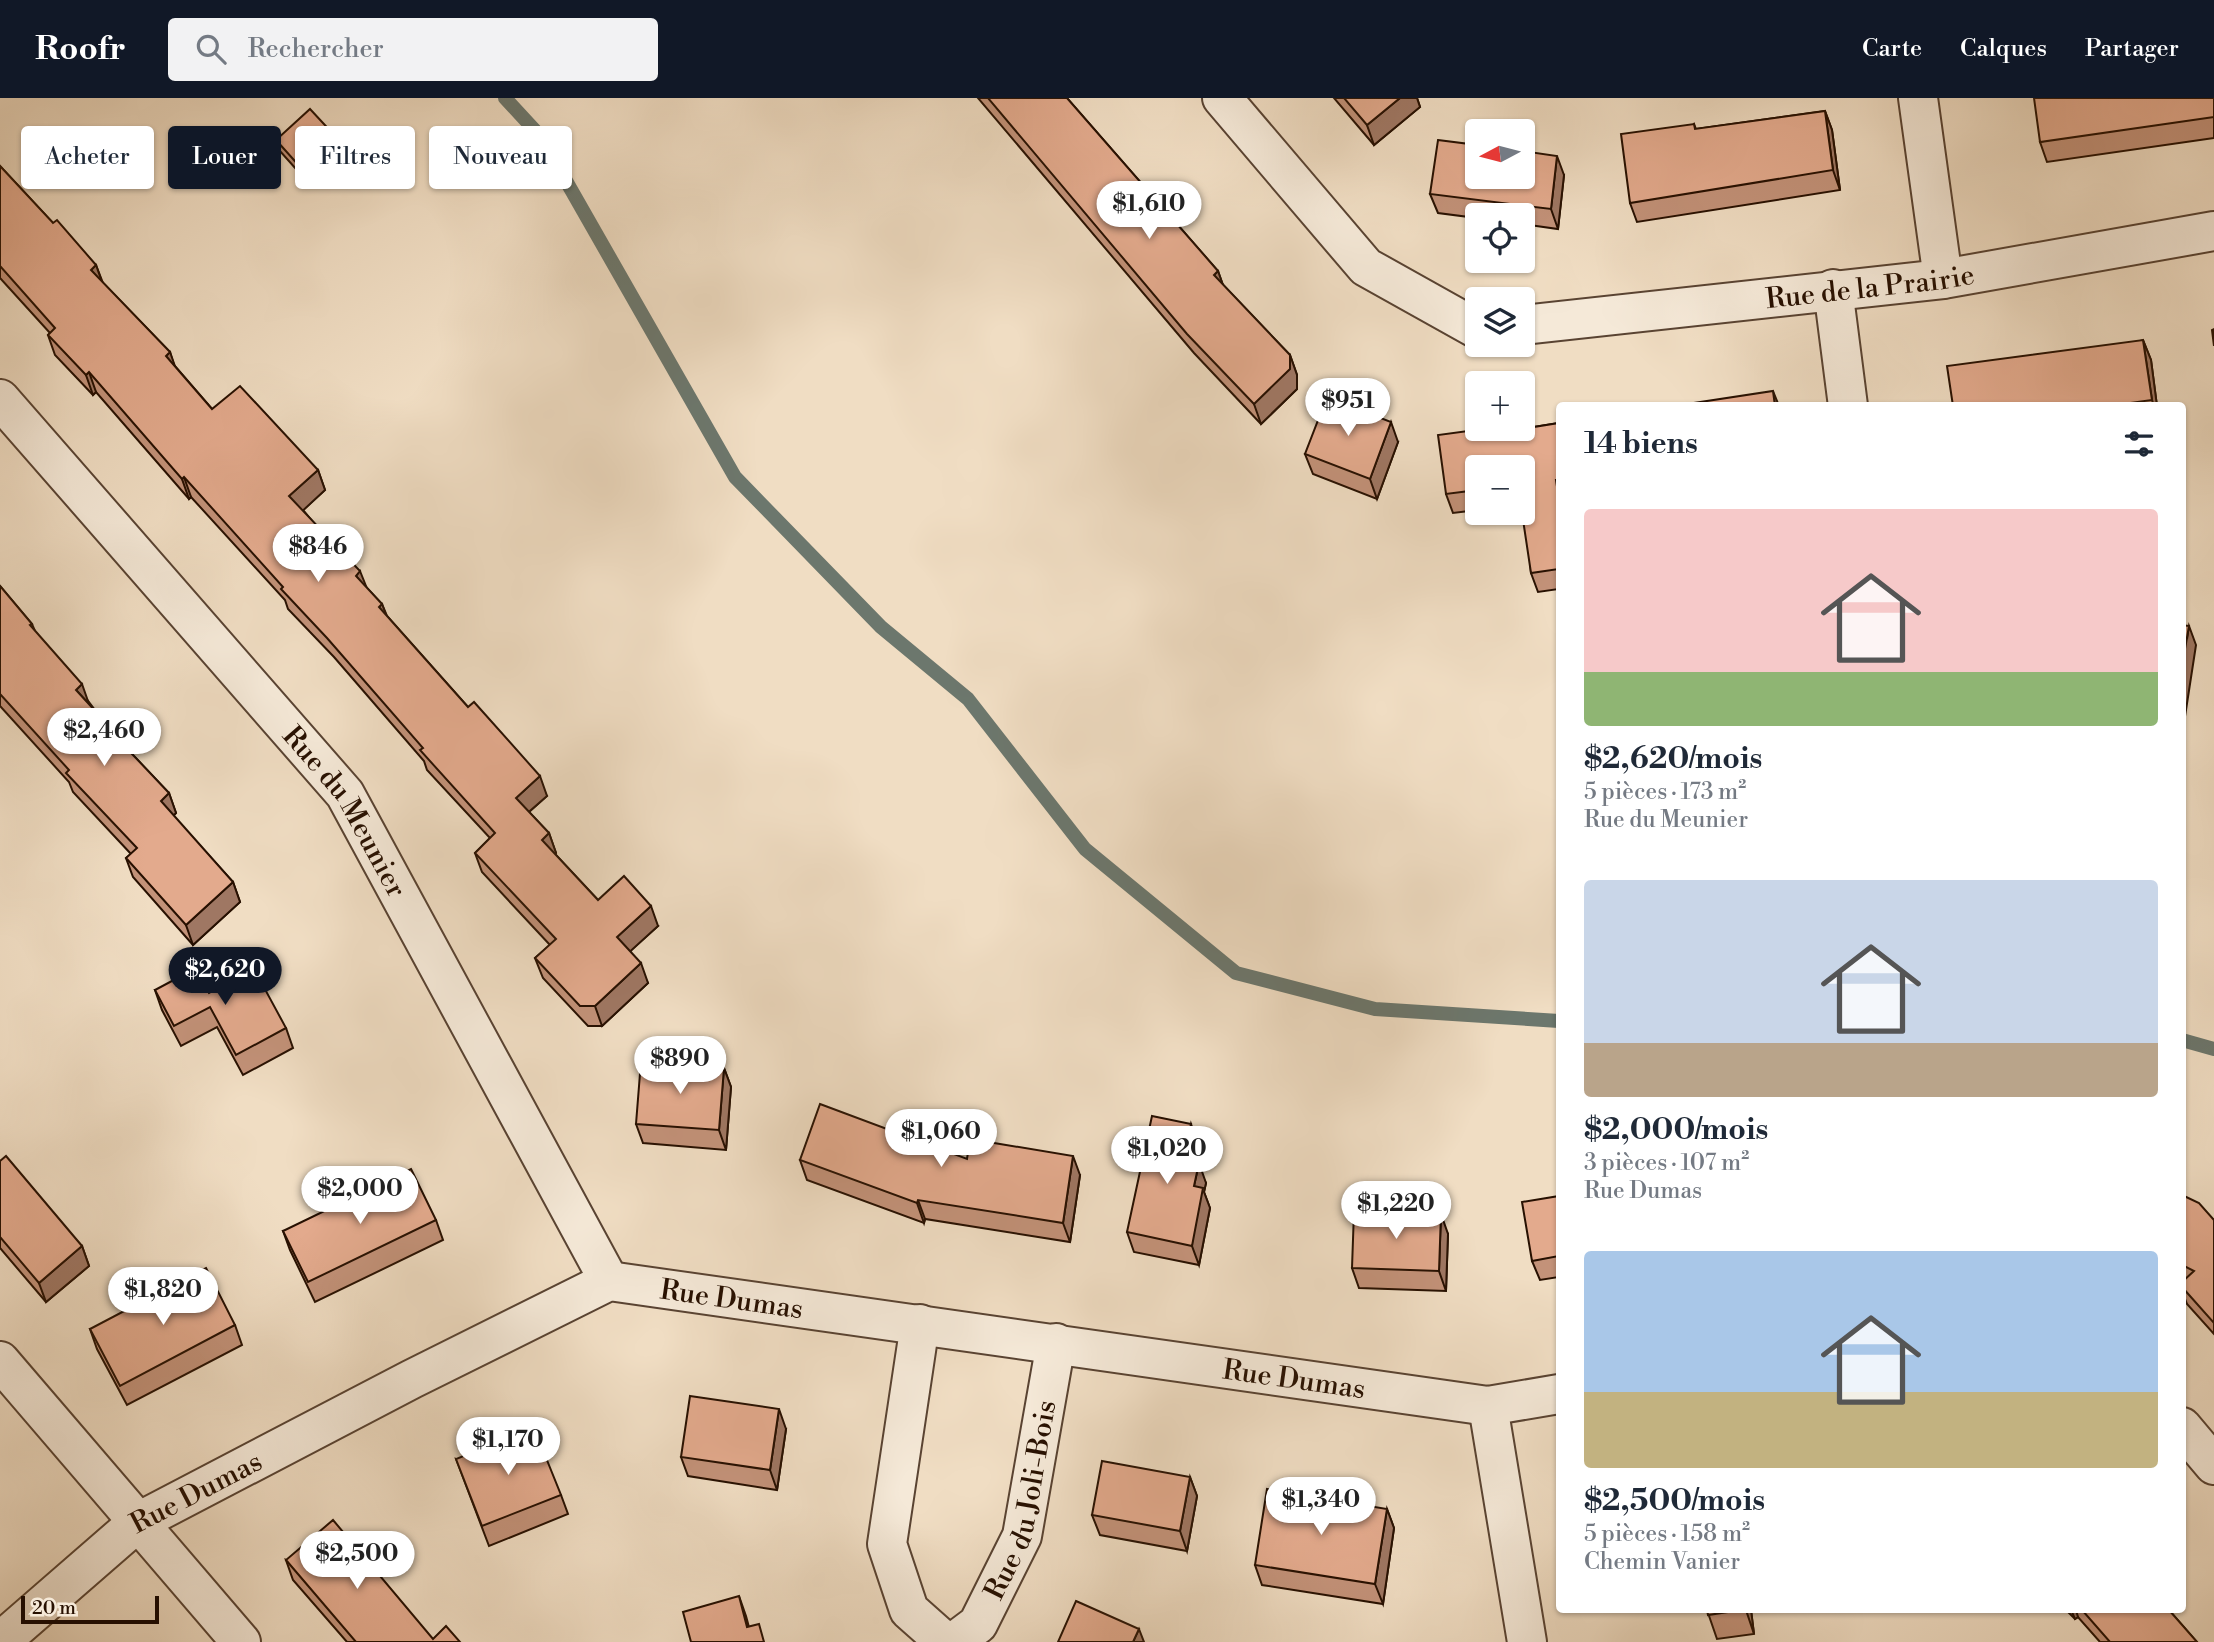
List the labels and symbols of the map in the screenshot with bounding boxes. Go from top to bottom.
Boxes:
north arrow [1465,119,1535,189]
pin: $1,610 [1092,181,1206,241]
street label: Rue de la Prairie [1764,258,1977,317]
pin: $951 [1307,378,1389,438]
pin: $846 [277,524,359,584]
pin: $2,460 [47,708,161,768]
street label: Rue du Meunier [274,719,414,904]
pin: $2,620 [168,948,282,1007]
pin: $890 [639,1037,721,1096]
pin: $1,060 [884,1110,998,1169]
pin: $1,020 [1110,1126,1224,1186]
pin: $2,000 [303,1166,417,1226]
pin: $1,220 [1339,1182,1453,1241]
pin: $1,820 [106,1268,220,1327]
street label: Rue Dumas [658,1272,805,1327]
street label: Rue Dumas [1220,1352,1368,1407]
street label: Rue du Joli-Bois [977,1398,1065,1606]
pin: $1,170 [451,1418,565,1477]
street label: Rue Dumas [125,1444,268,1542]
pin: $1,340 [1264,1478,1378,1537]
pin: $2,500 [300,1532,414,1591]
scale bar [21,1593,159,1625]

